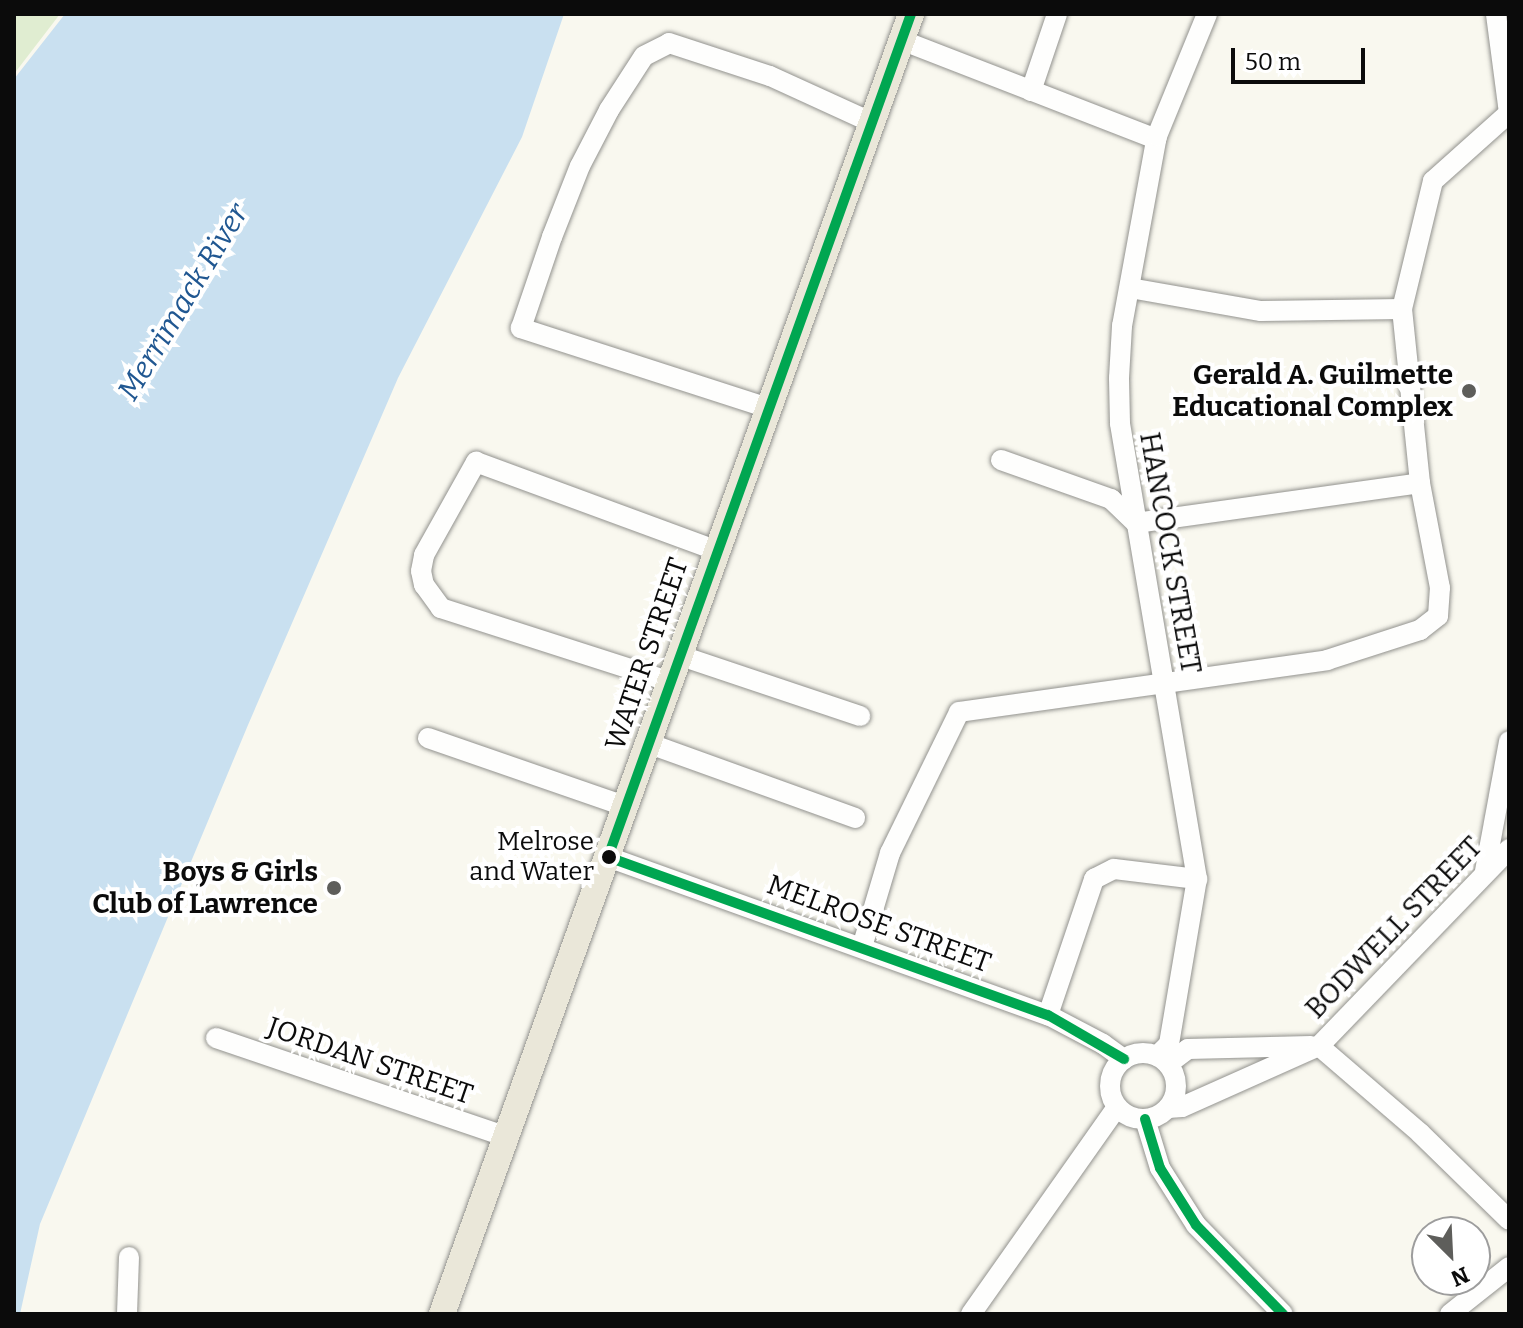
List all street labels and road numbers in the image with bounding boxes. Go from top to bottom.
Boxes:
street label: HANCOCK STREET [1132,430,1208,676]
street label: WATER STREET [598,554,696,754]
street label: BODWELL STREET [1299,830,1489,1026]
street label: MELROSE STREET [762,868,996,980]
street label: JORDAN STREET [263,1010,477,1112]

